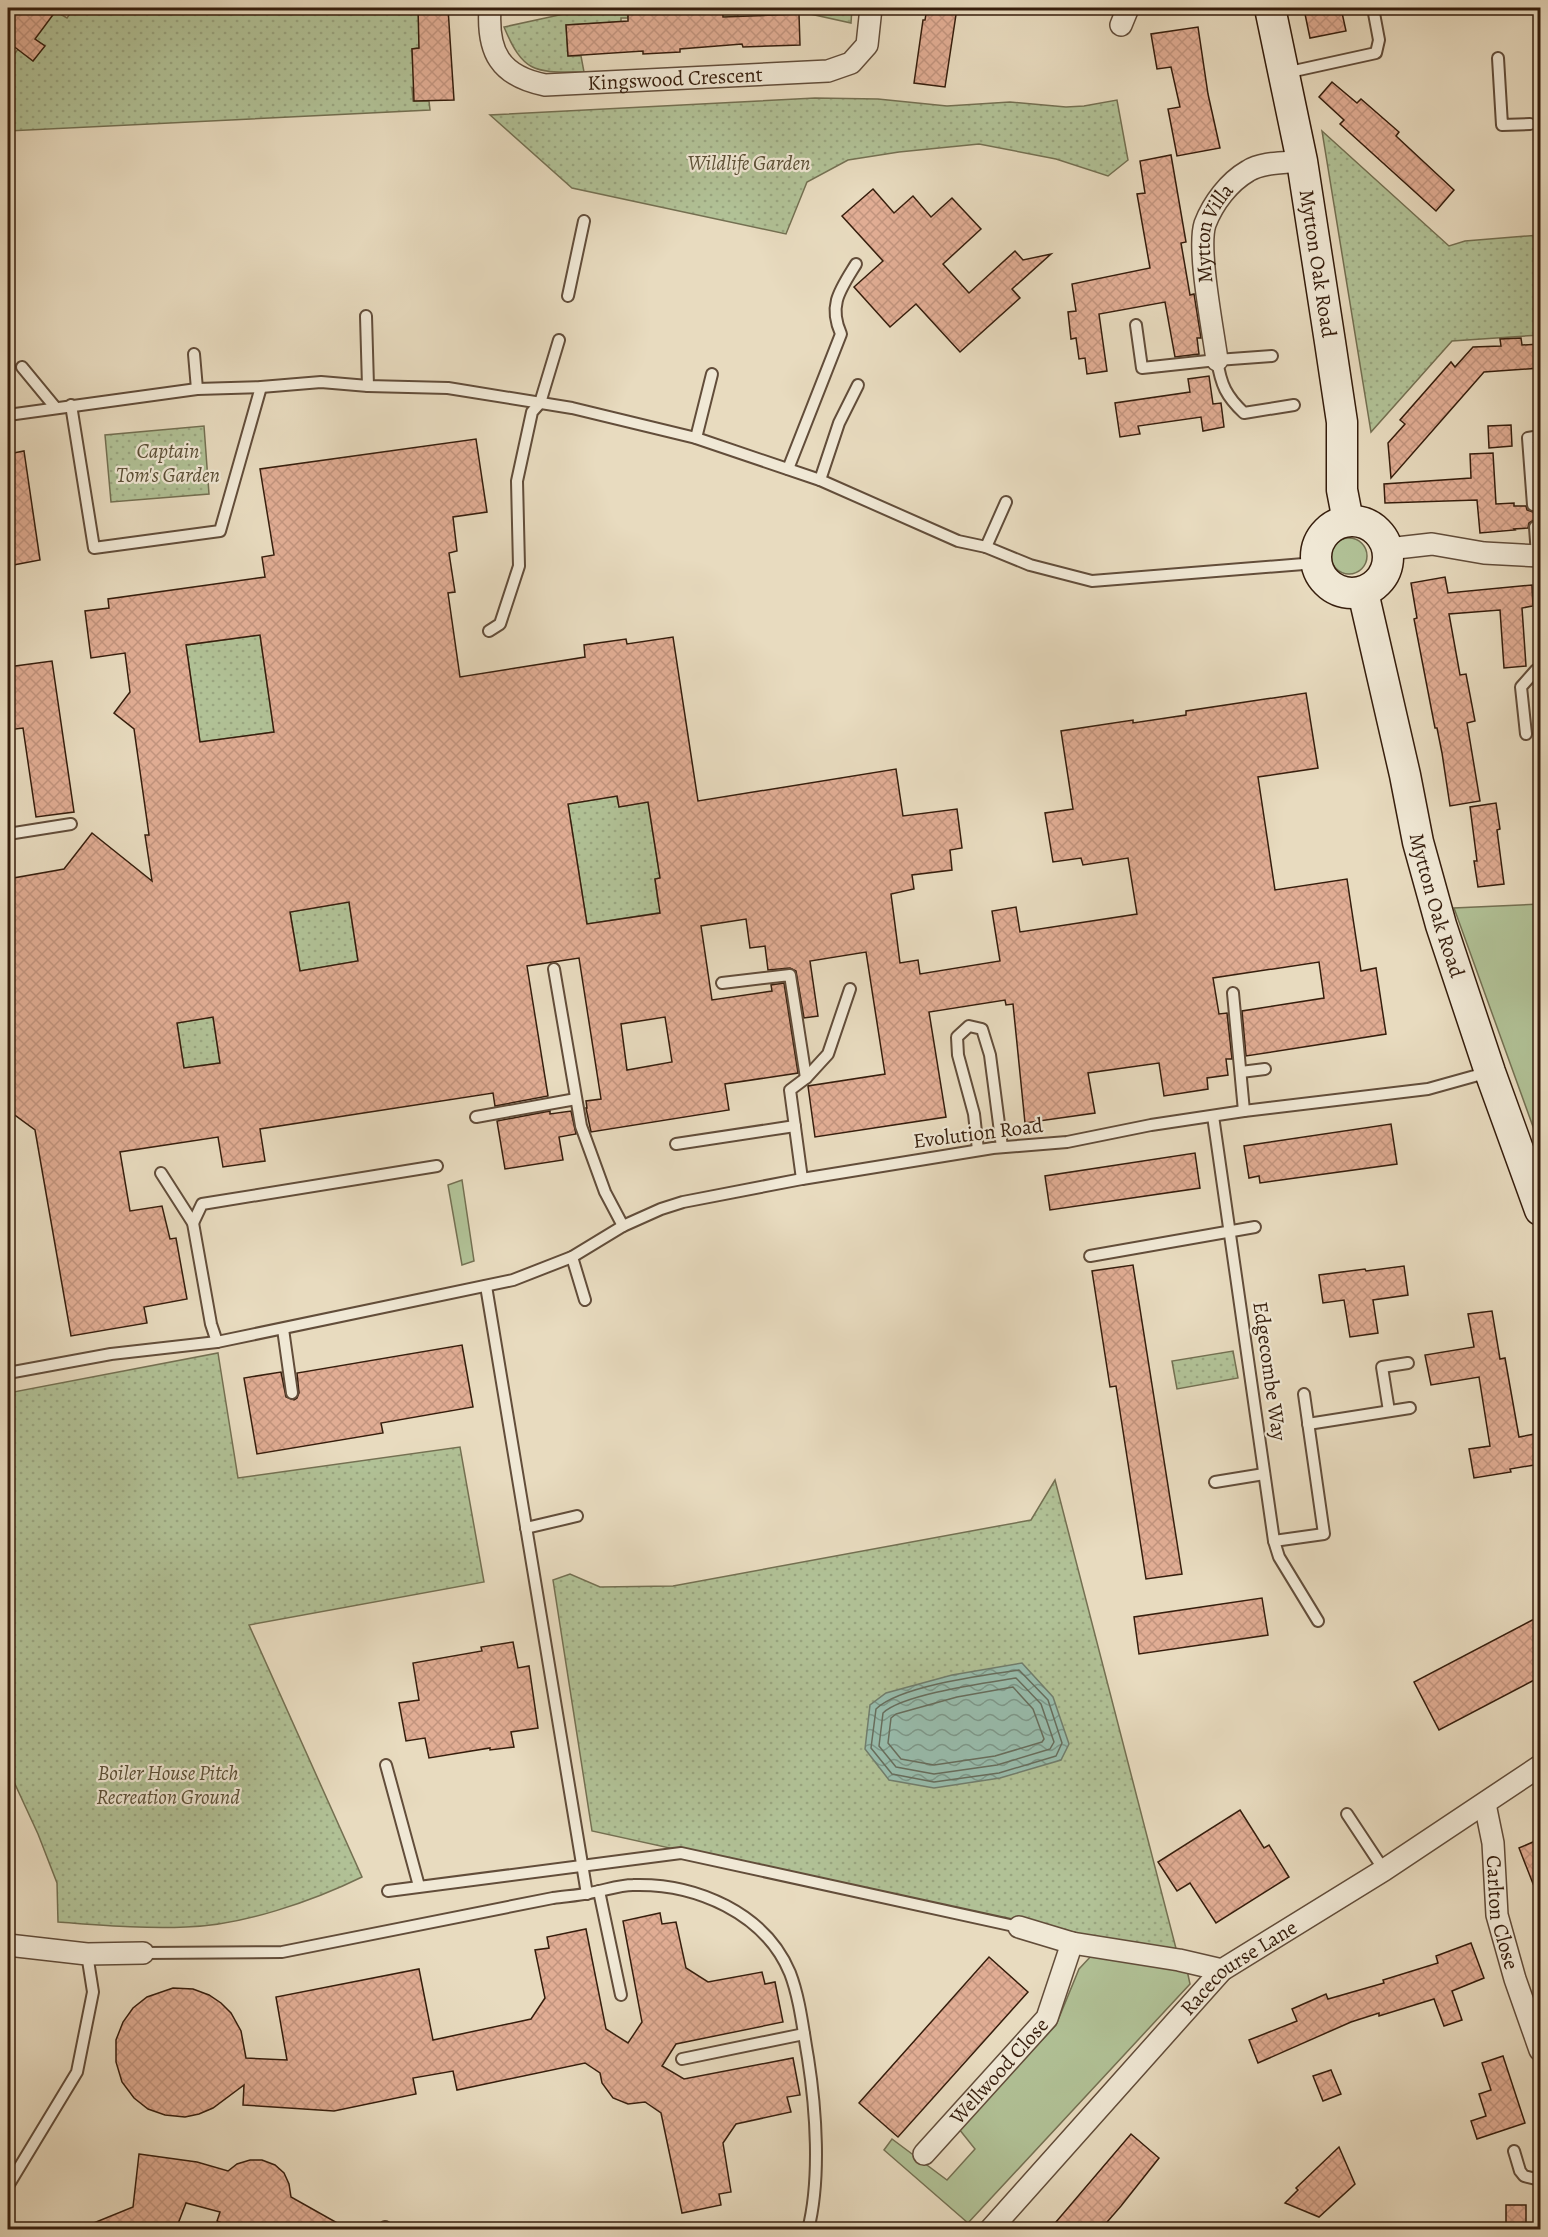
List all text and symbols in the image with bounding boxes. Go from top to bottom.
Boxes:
street label: Kingswood Crescent [587,60,763,97]
park label: Wildlife Garden [688,149,810,177]
street label: Mytton Villa [1189,177,1240,285]
street label: Mytton Oak Road [1293,187,1343,340]
park label: Captain Tom's Garden [116,437,220,489]
street label: Mytton Oak Road [1403,831,1472,982]
street label: Evolution Road [912,1111,1045,1155]
street label: Edgecombe Way [1246,1299,1294,1443]
park label: Boiler House Pitch Recreation Ground [96,1759,240,1811]
street label: Carlton Close [1480,1854,1526,1973]
street label: Racecourse Lane [1174,1913,1302,2022]
street label: Wellwood Close [943,2011,1055,2131]

